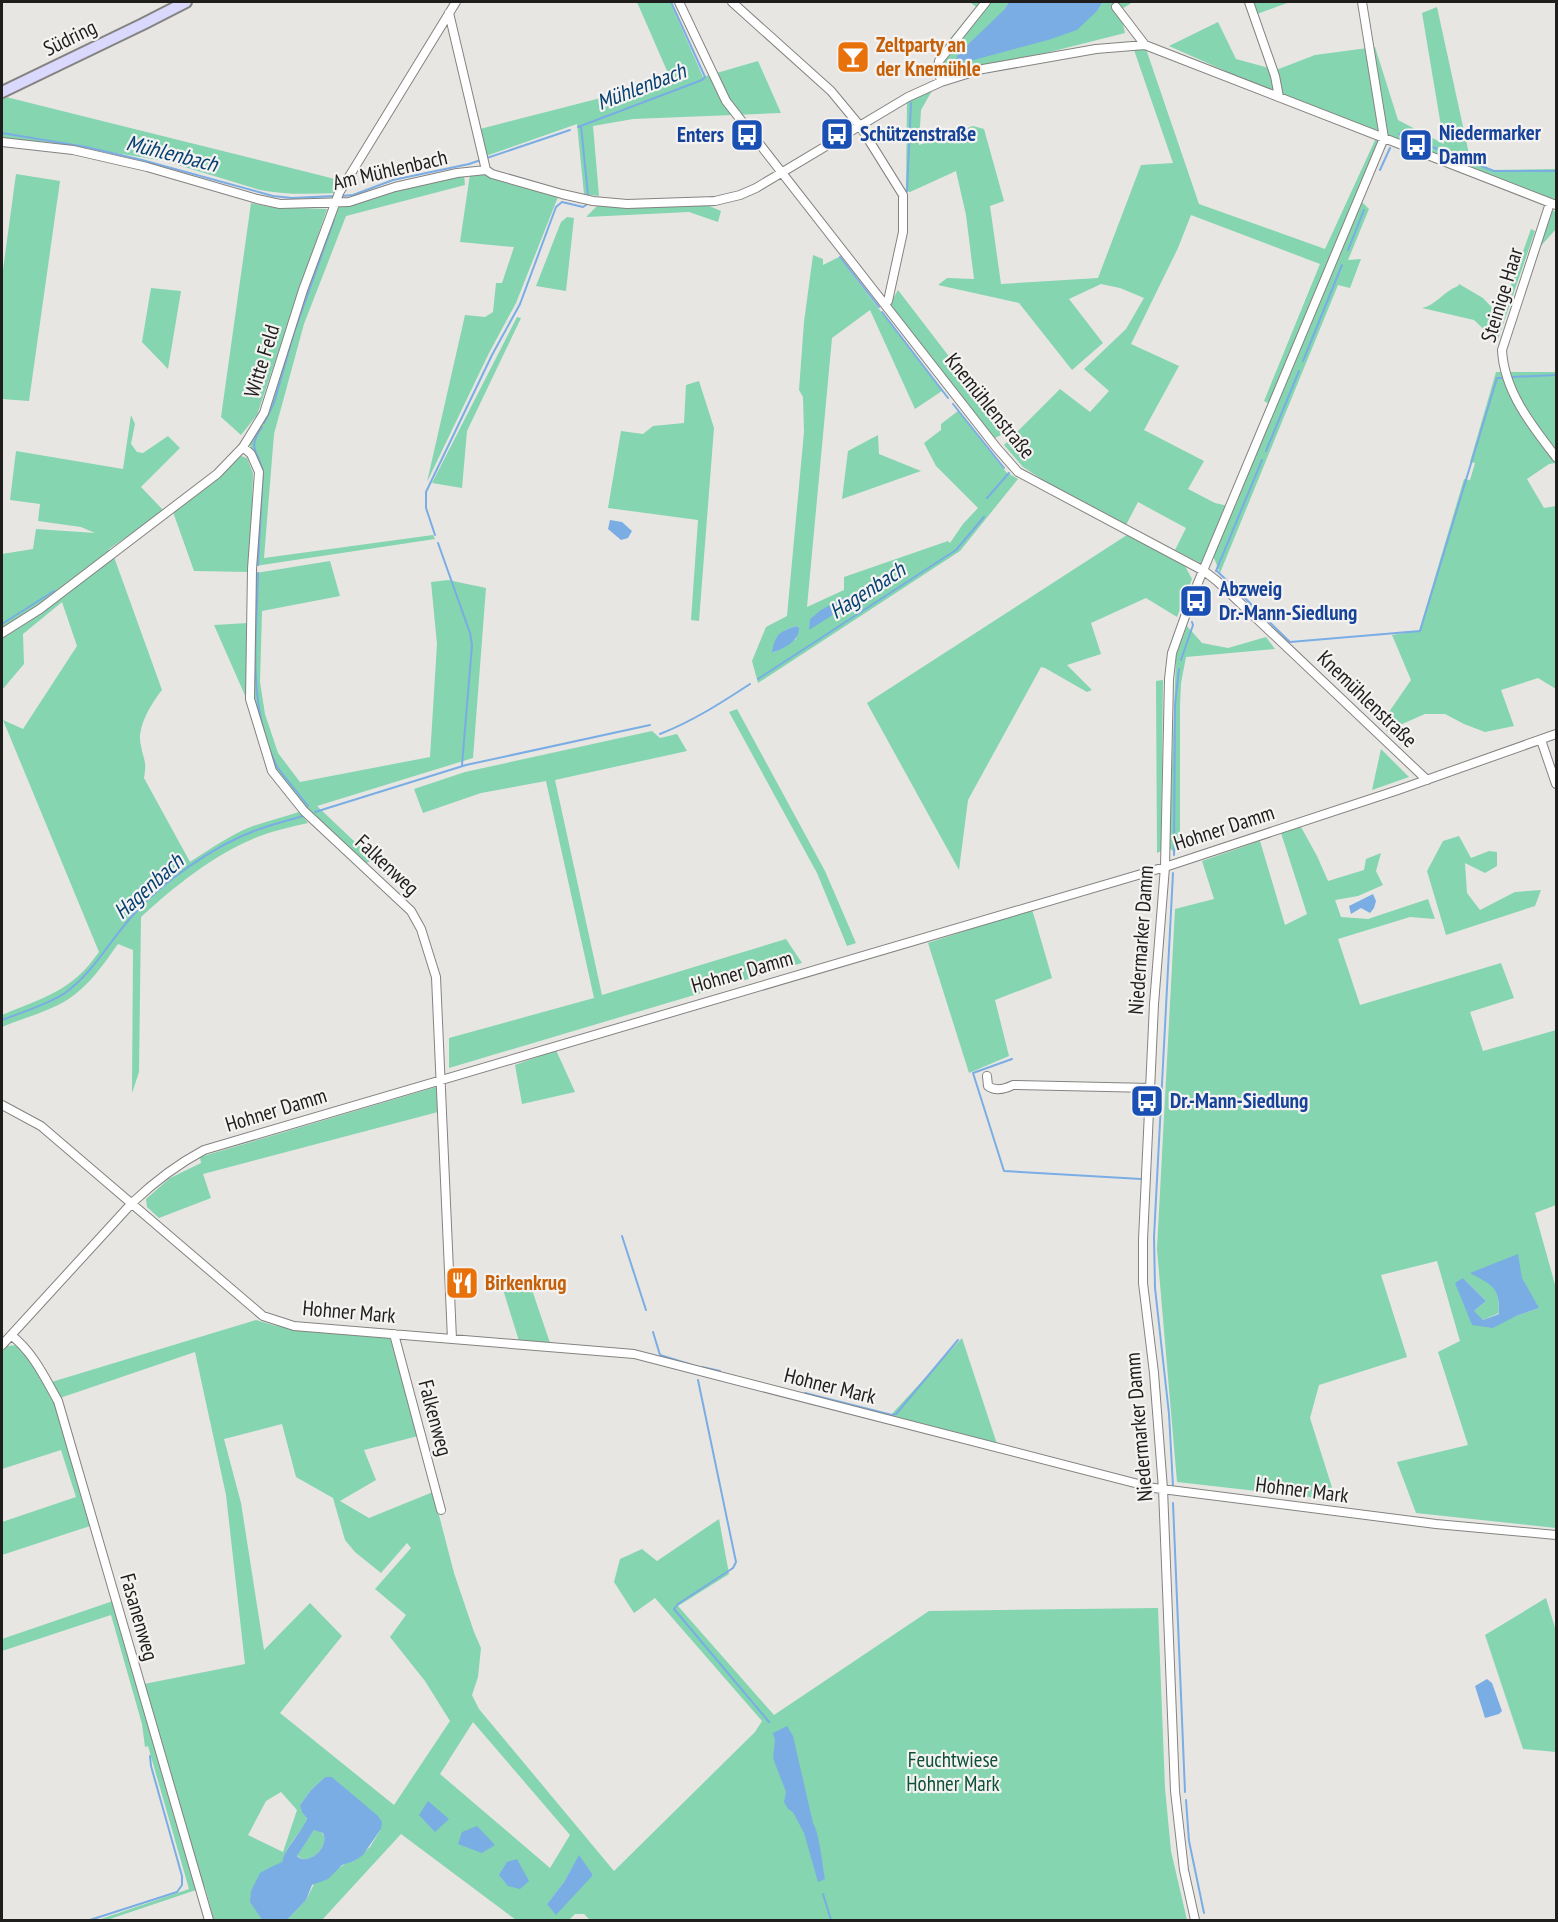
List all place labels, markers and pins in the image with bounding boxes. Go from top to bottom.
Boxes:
place label: Zeltparty an der Knemühle [876,31,981,82]
bar icon: Zeltparty an der Knemühle [835,39,871,75]
bus stop icon: Schützenstraße [819,116,855,152]
bus stop icon: Enters [729,117,765,153]
place label: Niedermarker Damm [1439,119,1542,170]
place label: Schützenstraße [860,120,976,147]
place label: Enters [677,121,724,148]
bus stop icon: Niedermarker Damm [1398,127,1434,163]
place label: Abzweig Dr.-Mann-Siedlung [1218,575,1357,626]
bus stop icon: Abzweig Dr.-Mann-Siedlung [1178,583,1214,619]
bus stop icon: Dr.-Mann-Siedlung [1129,1083,1165,1119]
place label: Dr.-Mann-Siedlung [1170,1087,1308,1114]
restaurant icon: Birkenkrug [444,1265,480,1301]
place label: Birkenkrug [485,1269,567,1296]

